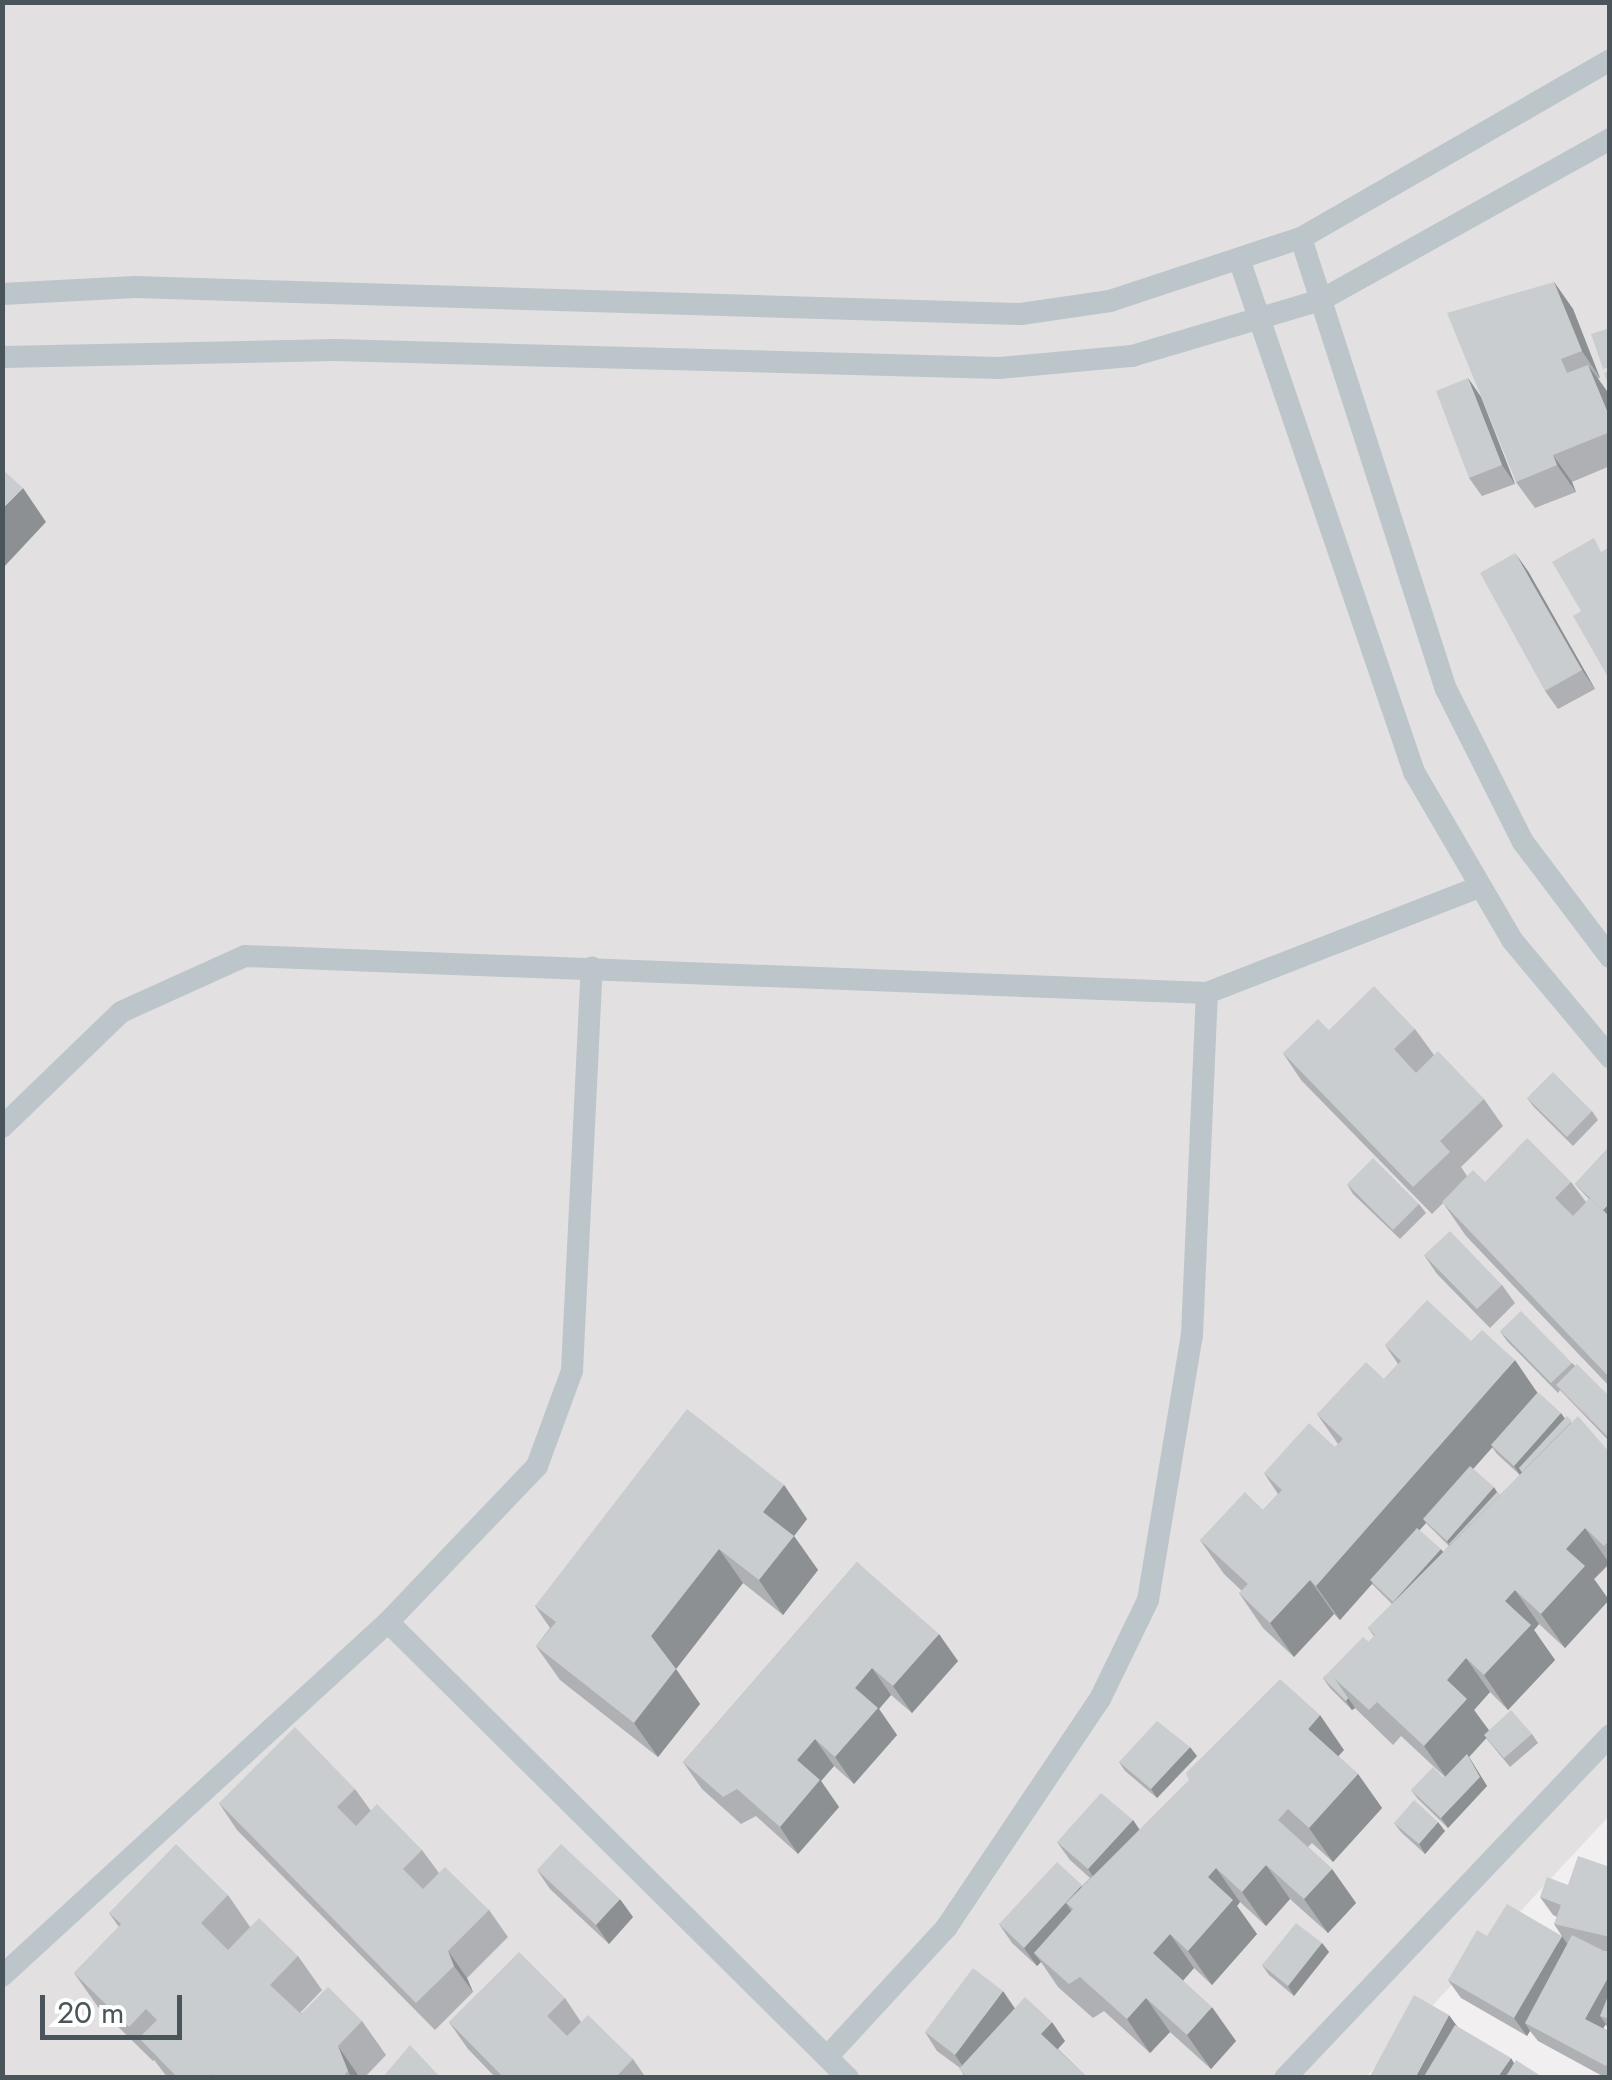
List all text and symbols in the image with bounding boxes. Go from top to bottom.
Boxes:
scale bar [45,1975,188,2037]
text: 20 m [57,1991,124,2034]

